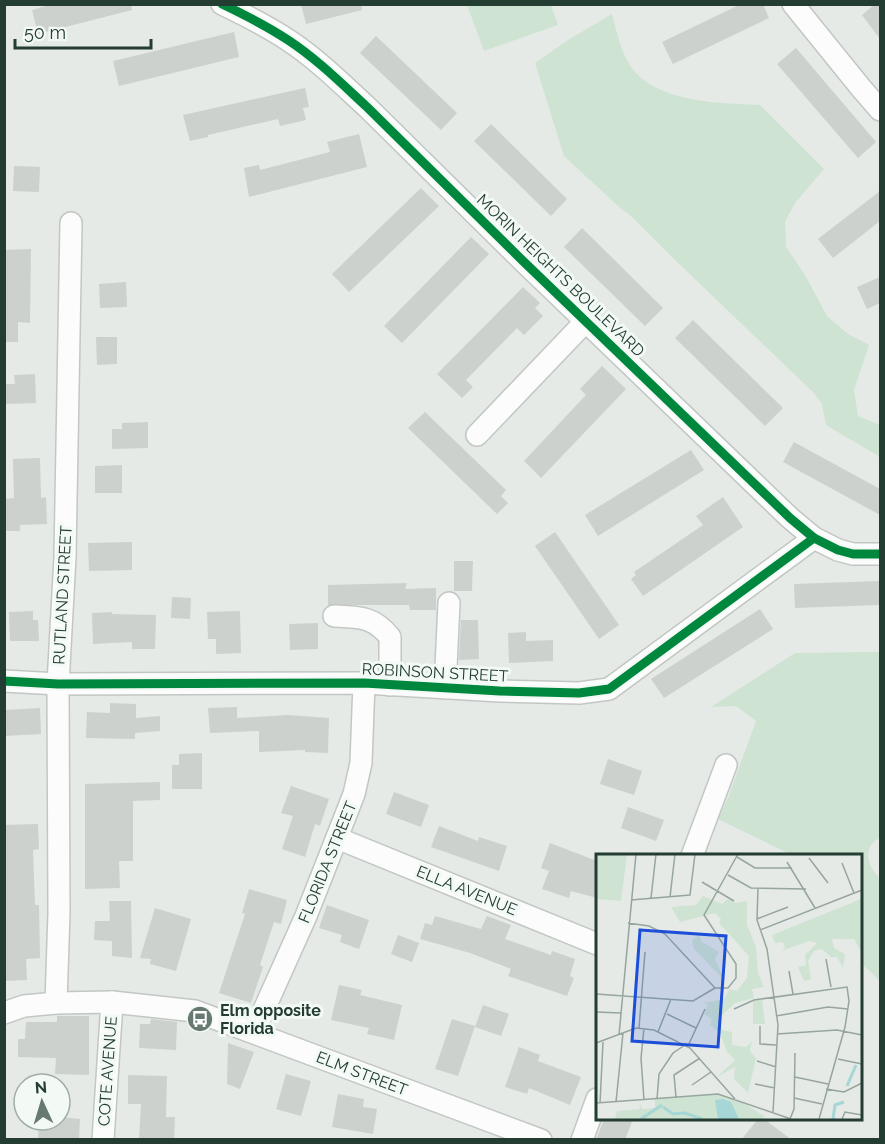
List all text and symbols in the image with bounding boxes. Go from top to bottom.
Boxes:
scale bar [15,12,152,50]
text: 50 m [24,22,66,43]
street label: MORIN HEIGHTS BOULEVARD [473,190,648,361]
street label: RUTLAND STREET [49,525,76,665]
street label: ROBINSON STREET [361,659,509,686]
street label: FLORIDA STREET [294,798,361,926]
inset map [596,854,861,1120]
street label: ELLA AVENUE [414,862,520,919]
place label: Elm opposite Florida [220,1001,321,1038]
bus stop icon: Elm opposite Florida [185,1004,215,1034]
street label: COTE AVENUE [94,1015,121,1127]
street label: ELM STREET [313,1047,410,1100]
north arrow [12,1072,72,1132]
text: N [34,1078,48,1097]

